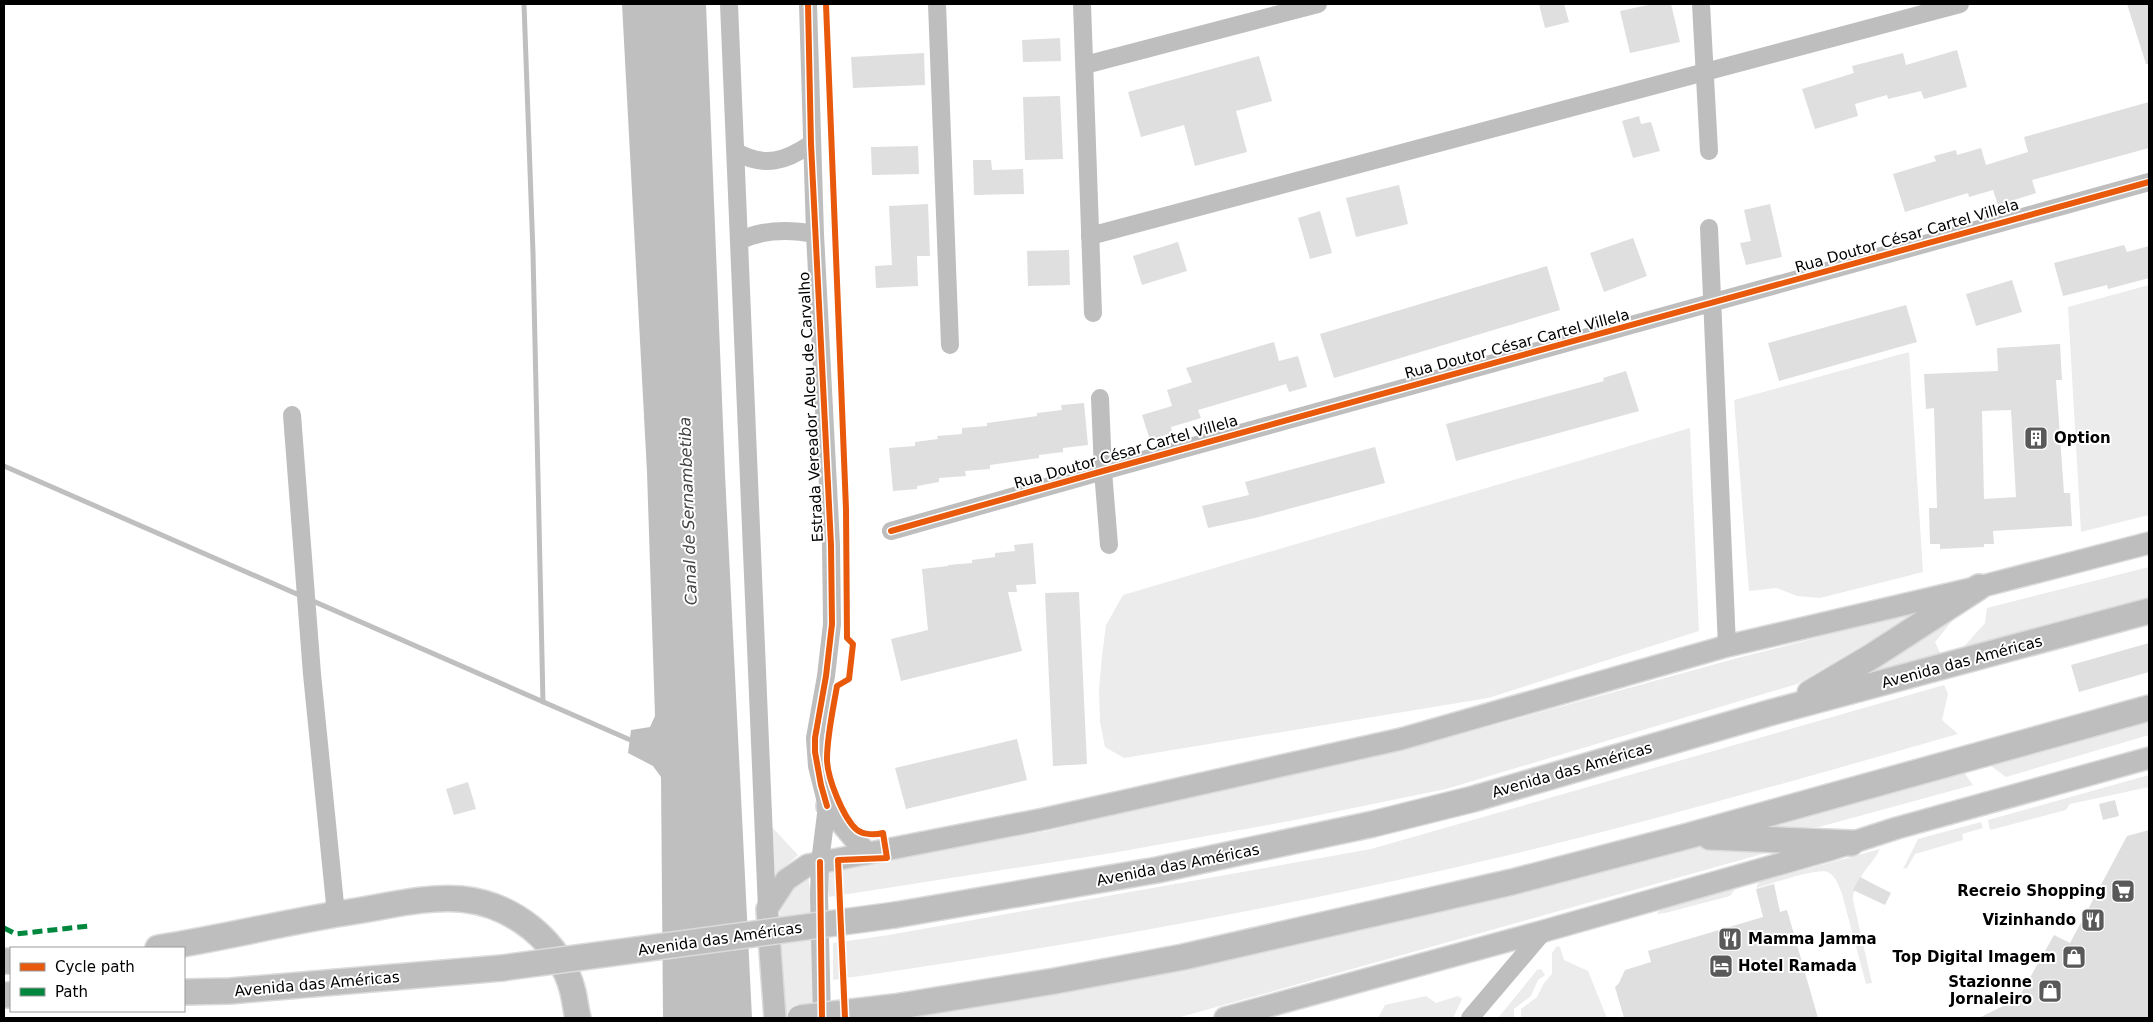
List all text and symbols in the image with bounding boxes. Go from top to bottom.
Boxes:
street label: Rua Doutor César Cartel Villela [1793,195,2021,277]
street label: Estrada Vereador Alceu de Carvalho [795,271,827,543]
street label: Rua Doutor César Cartel Villela [1403,305,1631,383]
street label: Rua Doutor César Cartel Villela [1012,411,1240,493]
water label: Canal de Sernambetiba [675,417,701,605]
building icon: Option [2023,425,2049,451]
place label: Option [2054,429,2111,447]
street label: Avenida das Américas [1880,632,2044,692]
street label: Avenida das Américas [1490,738,1654,801]
street label: Avenida das Américas [1095,840,1261,890]
supermarket icon: Recreio Shopping [2110,878,2136,904]
place label: Recreio Shopping [1957,882,2106,900]
restaurant icon: Vizinhando [2080,907,2106,933]
place label: Vizinhando [1982,911,2076,929]
street label: Avenida das Américas [637,919,803,959]
restaurant icon: Mamma Jamma [1717,926,1743,952]
place label: Mamma Jamma [1748,930,1877,948]
shop icon: Top Digital Imagem [2061,944,2087,970]
legend [10,947,185,1012]
place label: Top Digital Imagem [1892,948,2056,966]
hotel icon: Hotel Ramada [1708,953,1734,979]
place label: Hotel Ramada [1738,957,1857,975]
text: Cycle path [55,958,135,976]
street label: Avenida das Américas [234,968,400,1000]
place label: Stazionne Jornaleiro [1948,973,2032,1008]
shop icon: Stazionne Jornaleiro [2037,978,2063,1004]
text: Path [55,983,88,1001]

